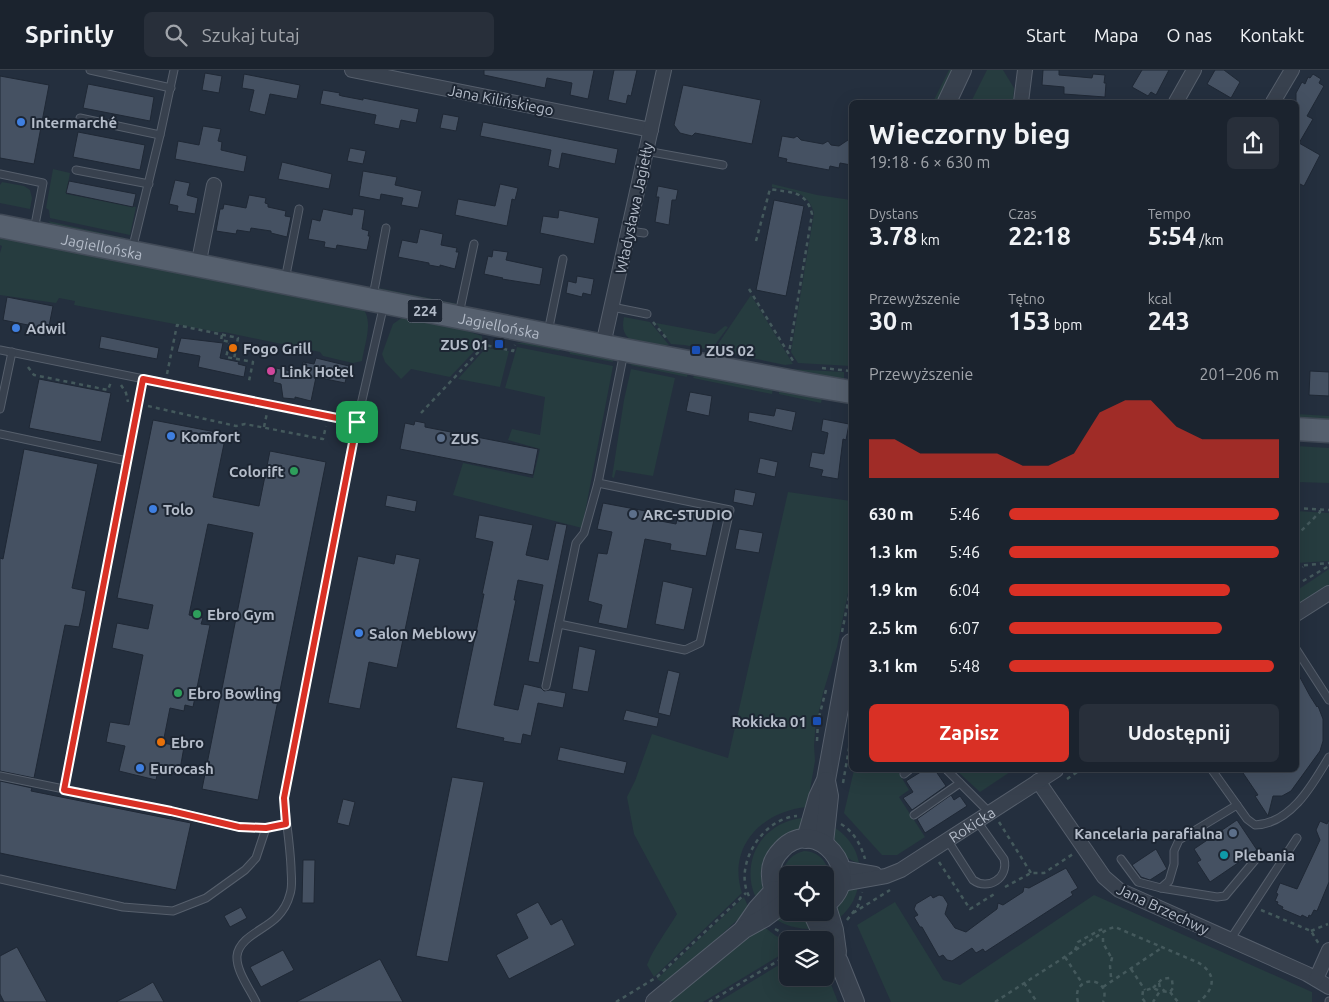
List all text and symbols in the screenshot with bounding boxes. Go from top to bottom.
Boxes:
search box [144,12,494,57]
text: Sprintly [25,21,114,48]
icon: search [162,21,190,49]
text: Szukaj tutaj [202,24,300,46]
text: Start [1026,25,1066,45]
text: Mapa [1094,25,1139,45]
text: O nas [1167,25,1212,45]
text: Kontakt [1240,25,1304,45]
street label: Jana Kilińskiego [447,81,555,119]
place label: Intermarché [31,114,117,131]
marker: Intermarché [15,116,27,128]
button: share [1227,117,1279,169]
text: Wieczorny bieg [869,118,1071,149]
street label: Władysława Jagiełły [612,141,656,275]
text: 19:18 · 6 × 630 m [869,153,990,171]
text: Dystans [869,206,918,222]
text: Czas [1008,206,1037,222]
text: Tempo [1148,206,1191,222]
text: 3.78 [869,222,917,250]
text: 22:18 [1008,222,1071,250]
text: 5:54 [1148,222,1196,250]
street label: Jagiellońska [60,230,144,263]
text: km [917,232,940,248]
text: /km [1196,232,1224,248]
text: Przewyższenie [869,291,960,307]
text: Tętno [1008,291,1045,307]
text: kcal [1148,291,1172,307]
road number: 224 [408,300,442,322]
text: 30 [869,307,897,335]
text: 153 [1008,307,1051,335]
text: 243 [1148,307,1190,335]
street label: Jagiellońska [457,309,541,342]
text: m [897,317,913,333]
text: bpm [1051,317,1082,333]
place label: Adwil [26,320,66,337]
marker: Adwil [10,322,22,334]
place label: ZUS 01 [441,336,489,353]
marker: ZUS 01 [493,338,505,350]
place label: Fogo Grill [243,340,312,357]
marker: Fogo Grill [227,342,239,354]
place label: ZUS 02 [706,342,755,359]
marker: ZUS 02 [690,344,702,356]
place label: Link Hotel [281,363,354,380]
marker: Link Hotel [265,365,277,377]
text: Przewyższenie [869,365,973,383]
text: 201–206 m [1199,365,1279,383]
pin [336,401,378,443]
icon: arrive [343,408,371,436]
place label: Komfort [181,428,241,445]
marker: Komfort [165,430,177,442]
place label: ZUS [451,430,479,447]
marker: ZUS [435,432,447,444]
place label: Colorift [229,463,285,480]
marker: Colorift [288,465,300,477]
place label: Tolo [163,501,194,518]
marker: Tolo [147,503,159,515]
text: 630 m [869,505,914,523]
text: 5:46 [949,505,980,523]
place label: ARC-STUDIO [643,506,733,523]
marker: ARC-STUDIO [627,508,639,520]
text: 1.3 km [869,543,918,561]
text: 5:46 [949,543,980,561]
text: 1.9 km [869,581,918,599]
text: 6:04 [949,581,980,599]
place label: Ebro Gym [207,606,275,623]
marker: Ebro Gym [191,608,203,620]
text: 2.5 km [869,619,918,637]
text: 6:07 [949,619,980,637]
place label: Salon Meblowy [369,625,476,642]
marker: Salon Meblowy [353,627,365,639]
text: 3.1 km [869,657,918,675]
text: 5:48 [949,657,980,675]
place label: Ebro Bowling [188,685,281,702]
marker: Ebro Bowling [172,687,184,699]
button: Zapisz [869,704,1069,762]
button: Udostępnij [1079,704,1279,762]
place label: Rokicka 01 [732,713,807,730]
marker: Rokicka 01 [811,715,823,727]
place label: Ebro [171,734,204,751]
marker: Ebro [155,736,167,748]
place label: Eurocash [150,760,214,777]
marker: Eurocash [134,762,146,774]
street label: Rokicka [945,803,998,846]
place label: Kancelaria parafialna [1074,825,1223,842]
marker: Kancelaria parafialna [1227,827,1239,839]
place label: Plebania [1234,847,1295,864]
marker: Plebania [1218,849,1230,861]
map controls [779,866,834,986]
button: locate [779,866,834,921]
street label: Jana Brzechwy [1114,880,1212,938]
button: layers [779,931,834,986]

